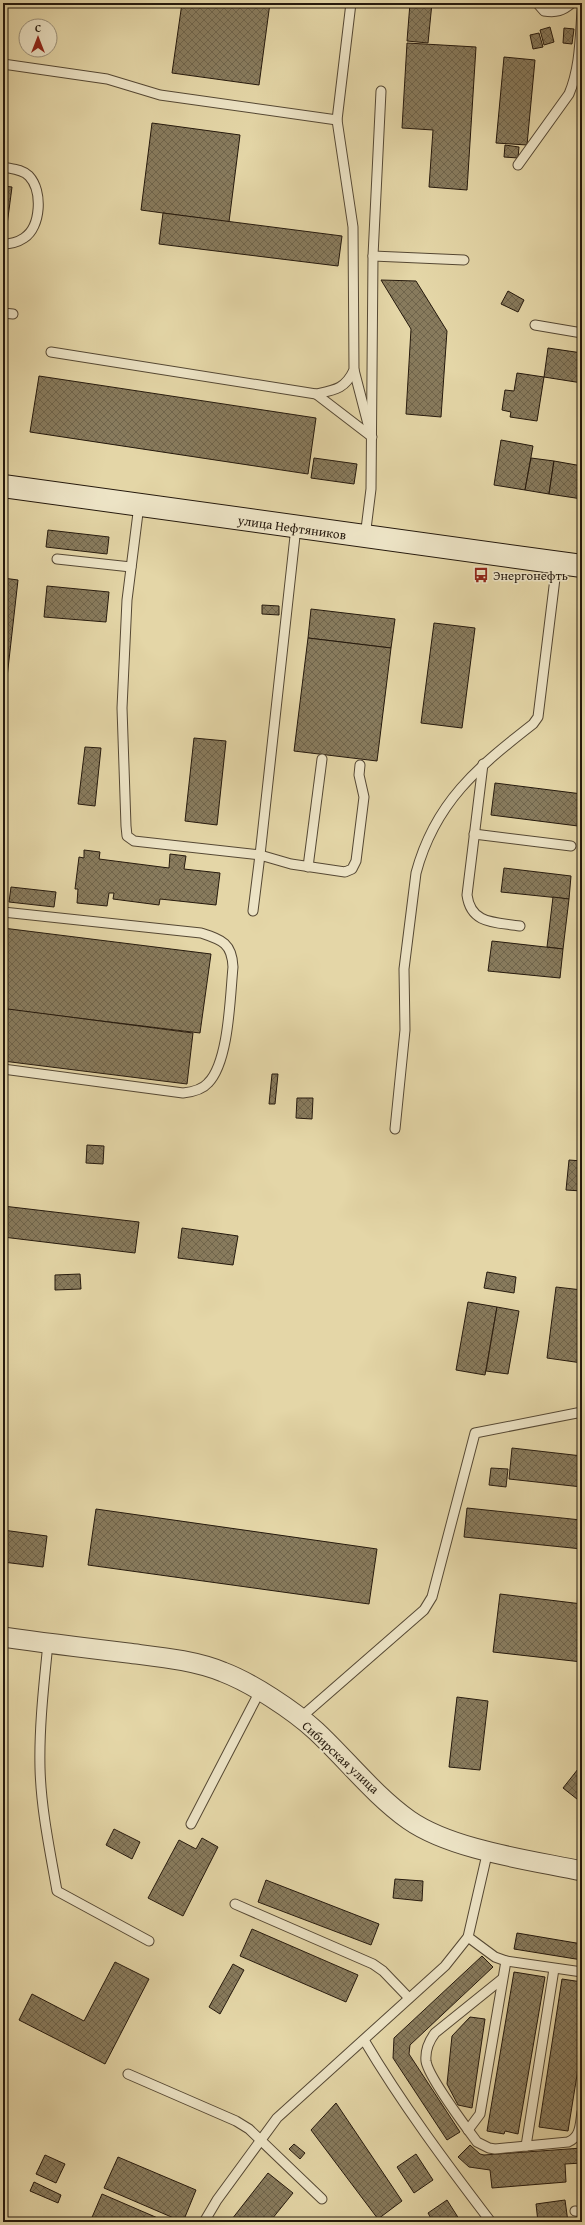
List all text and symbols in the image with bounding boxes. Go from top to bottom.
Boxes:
north arrow [18,18,58,58]
text: С [35,20,41,36]
street label: улица Нефтяников [235,510,347,545]
bus stop icon: Энергонефть [472,566,490,584]
place label: Энергонефть [493,566,568,585]
street label: Сибирская улица [298,1716,384,1799]

